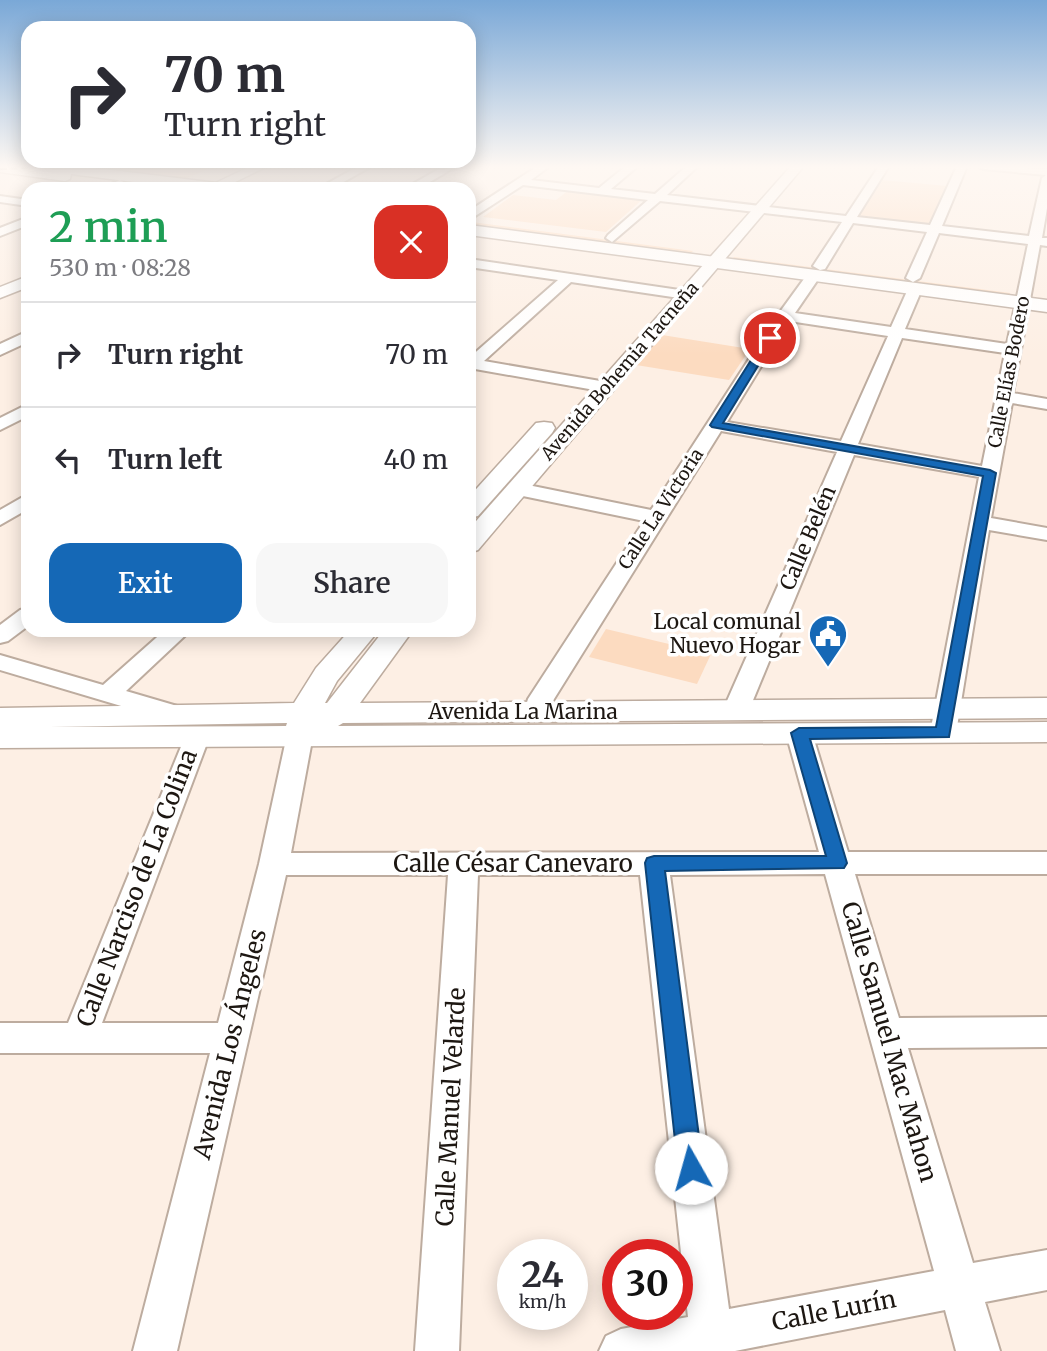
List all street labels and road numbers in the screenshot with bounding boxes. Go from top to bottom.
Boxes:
street label: Avenida Bohemia Tacneña [535,276,704,465]
street label: Calle Elías Bodero [983,294,1035,450]
street label: Calle La Victoria [613,444,708,573]
street label: Calle Belén [773,481,842,594]
street label: Avenida La Marina [427,698,618,725]
street label: Calle Narciso de La Colina [69,745,204,1031]
street label: Calle César Canevaro [393,848,633,879]
street label: Calle Samuel Mac Mahon [835,898,944,1186]
street label: Avenida Los Ángeles [186,926,273,1163]
street label: Calle Manuel Velarde [429,987,472,1227]
street label: Calle Lurín [769,1283,899,1338]

